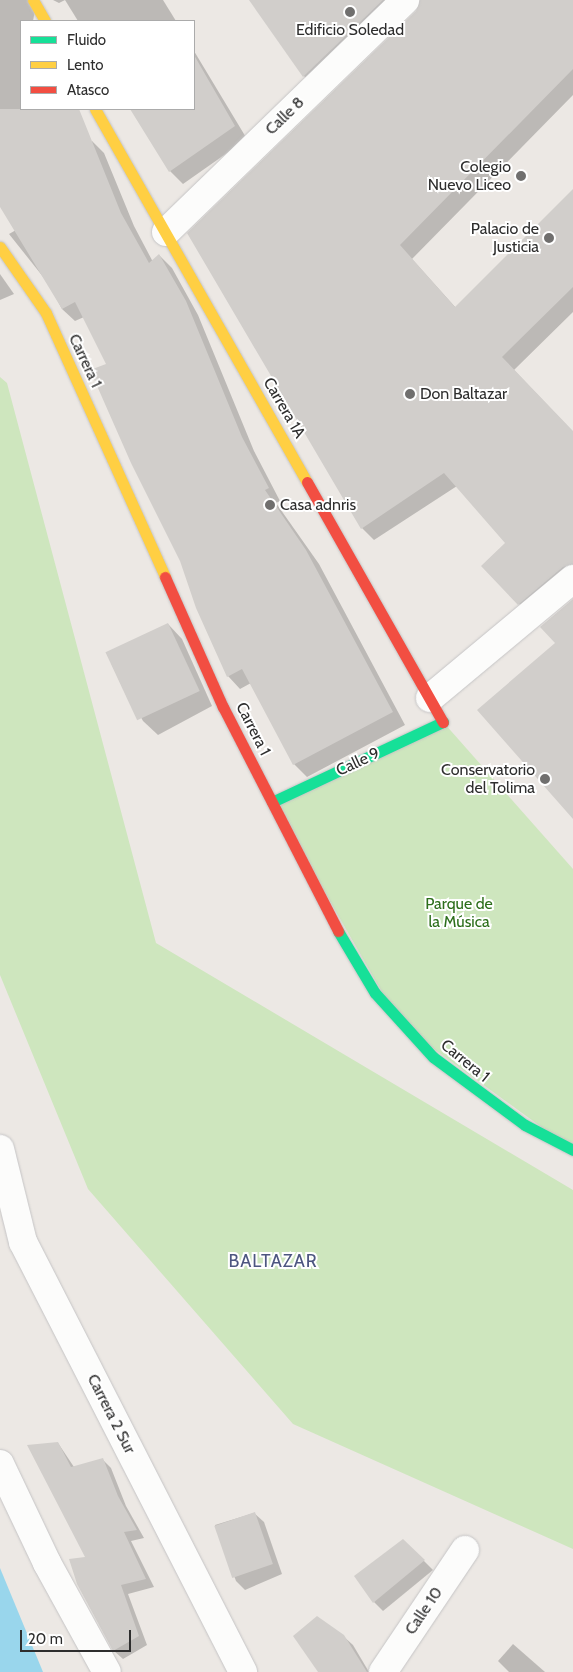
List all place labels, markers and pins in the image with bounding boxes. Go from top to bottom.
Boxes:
marker: Edificio Soledad [344,6,356,18]
place label: Edificio Soledad [296,20,404,40]
place label: Colegio Nuevo Liceo [428,157,511,195]
marker: Colegio Nuevo Liceo [515,170,527,182]
place label: Palacio de Justicia [471,219,539,257]
marker: Palacio de Justicia [543,232,555,244]
place label: Don Baltazar [420,384,507,404]
marker: Don Baltazar [404,388,416,400]
place label: Casa adnris [280,495,356,515]
marker: Casa adnris [264,499,276,511]
place label: Conservatorio del Tolima [441,760,535,798]
marker: Conservatorio del Tolima [539,773,551,785]

